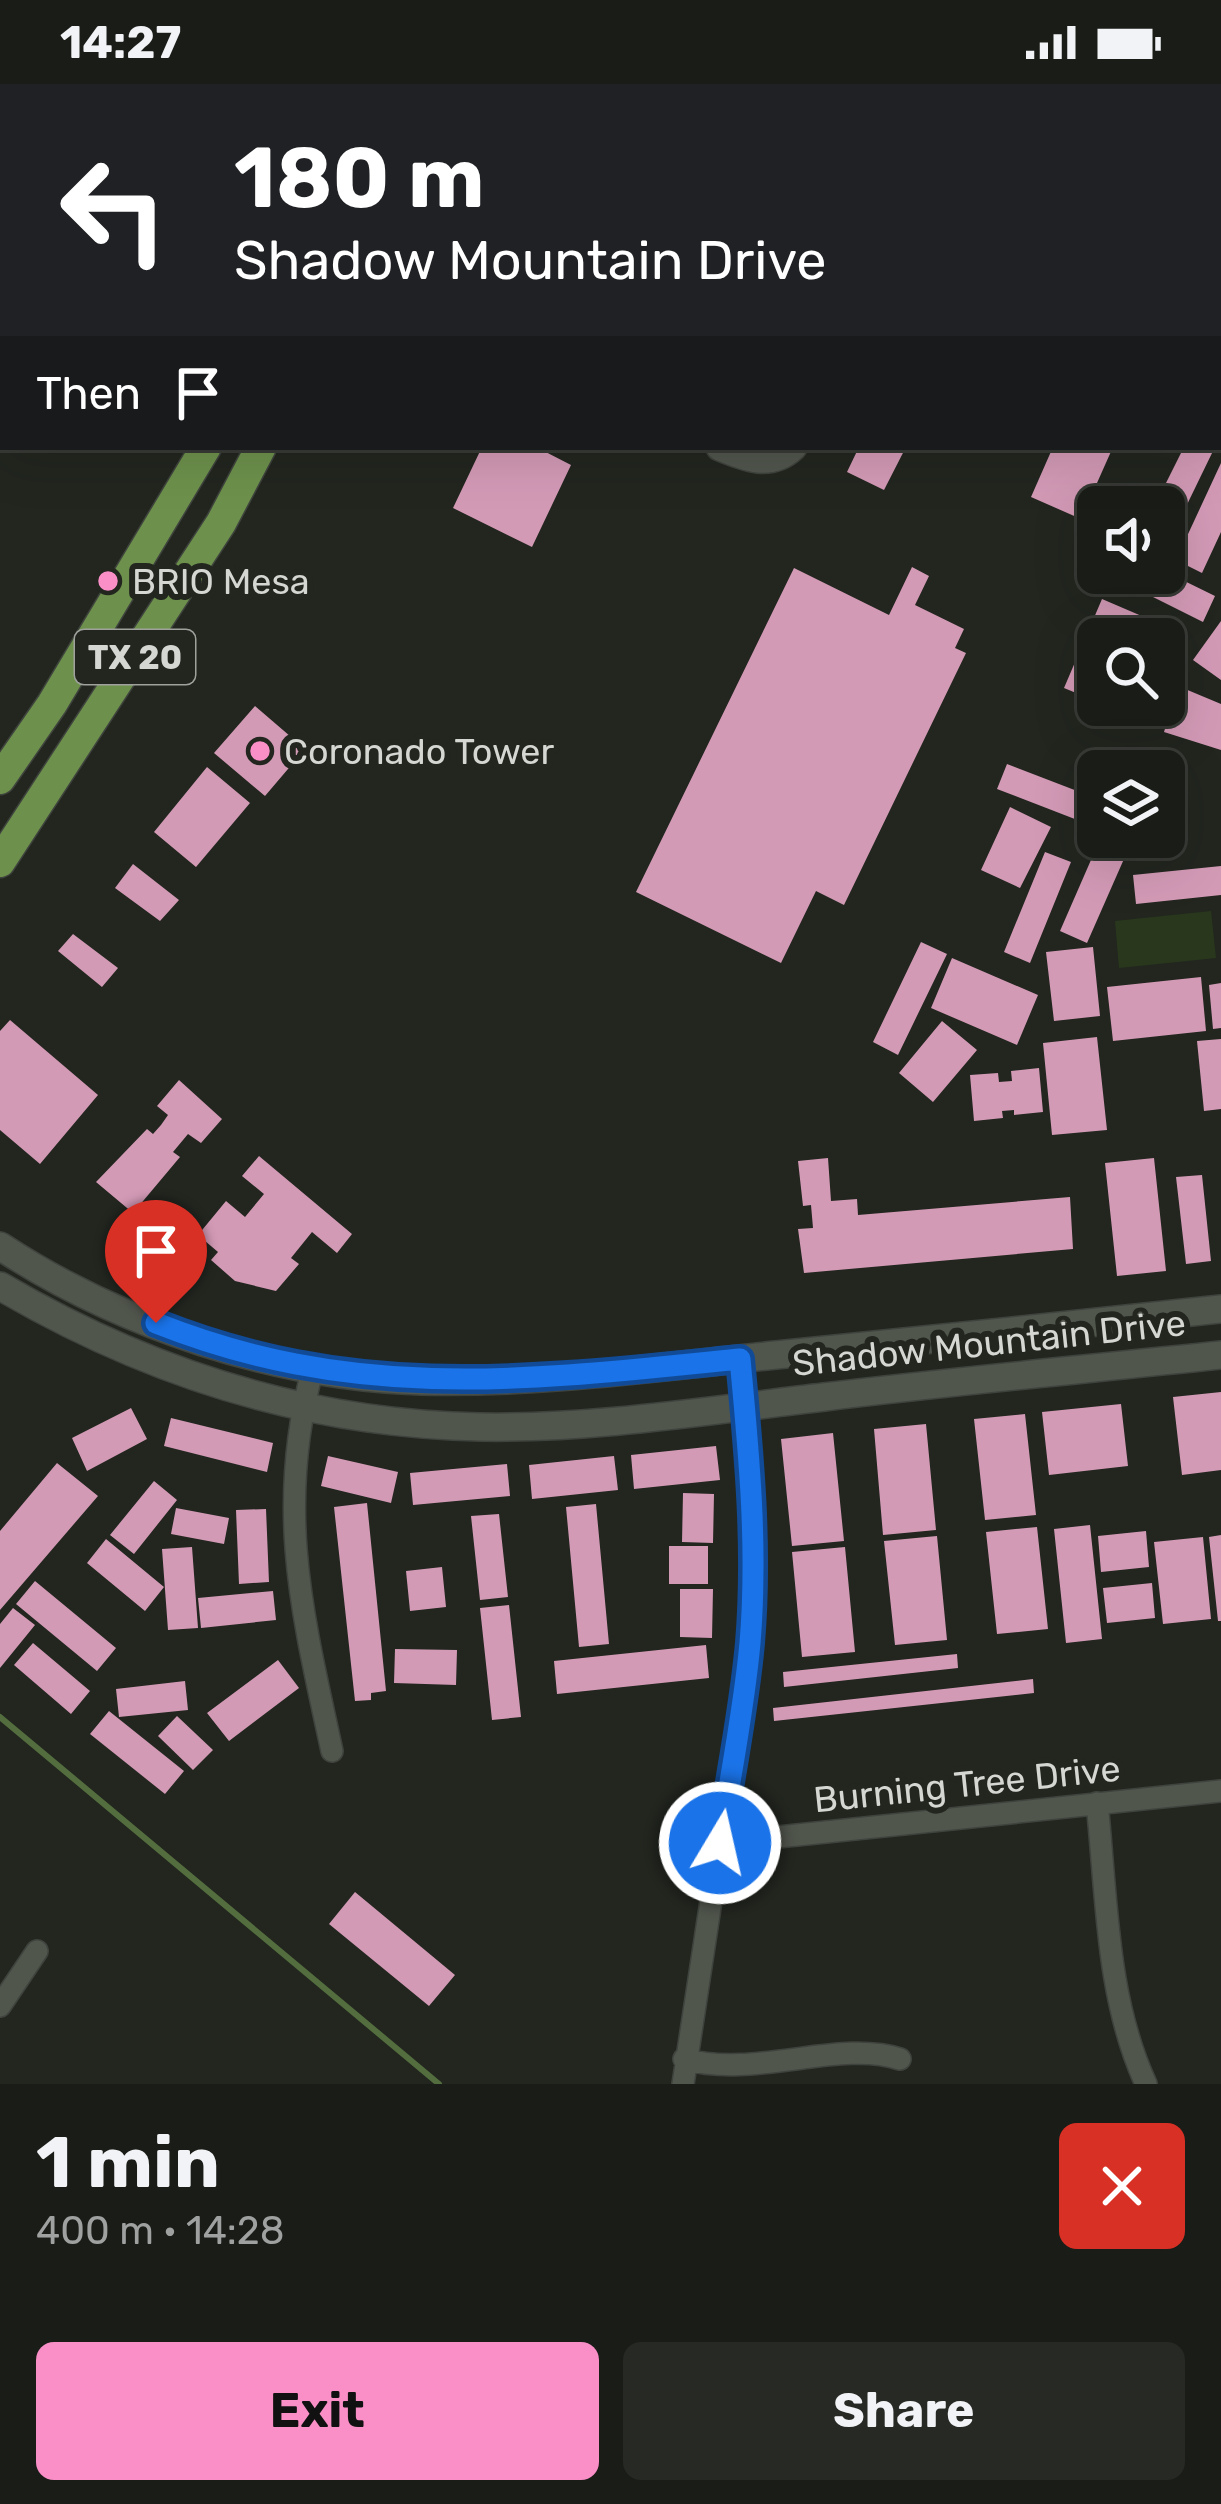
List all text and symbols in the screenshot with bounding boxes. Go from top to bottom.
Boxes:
text: 14:27 [60,16,181,69]
text: 180 m [234,128,485,228]
icon: left [36,132,192,288]
text: Shadow Mountain Drive [234,229,827,293]
icon: arrive [165,360,231,426]
text: Then [36,367,141,420]
map controls [1077,486,1185,858]
button: sound [1077,486,1185,594]
place label: BRIO Mesa [132,560,310,603]
marker: BRIO Mesa [95,568,121,594]
button: search [1077,618,1185,726]
road number: TX 20 [75,630,195,684]
place label: Coronado Tower [284,730,554,773]
marker: Coronado Tower [247,738,273,764]
button: layers [1077,750,1185,858]
pin [105,1200,207,1323]
icon: arrive [123,1218,189,1284]
street label: Shadow Mountain Drive [790,1301,1188,1385]
street label: Burning Tree Drive [812,1747,1122,1821]
position arrow [657,1780,783,1906]
text: 1 min [36,2120,220,2205]
button: close [1059,2123,1185,2249]
text: 400 m · 14:28 [36,2208,285,2254]
button: Exit [36,2342,599,2480]
button: Share [623,2342,1185,2480]

